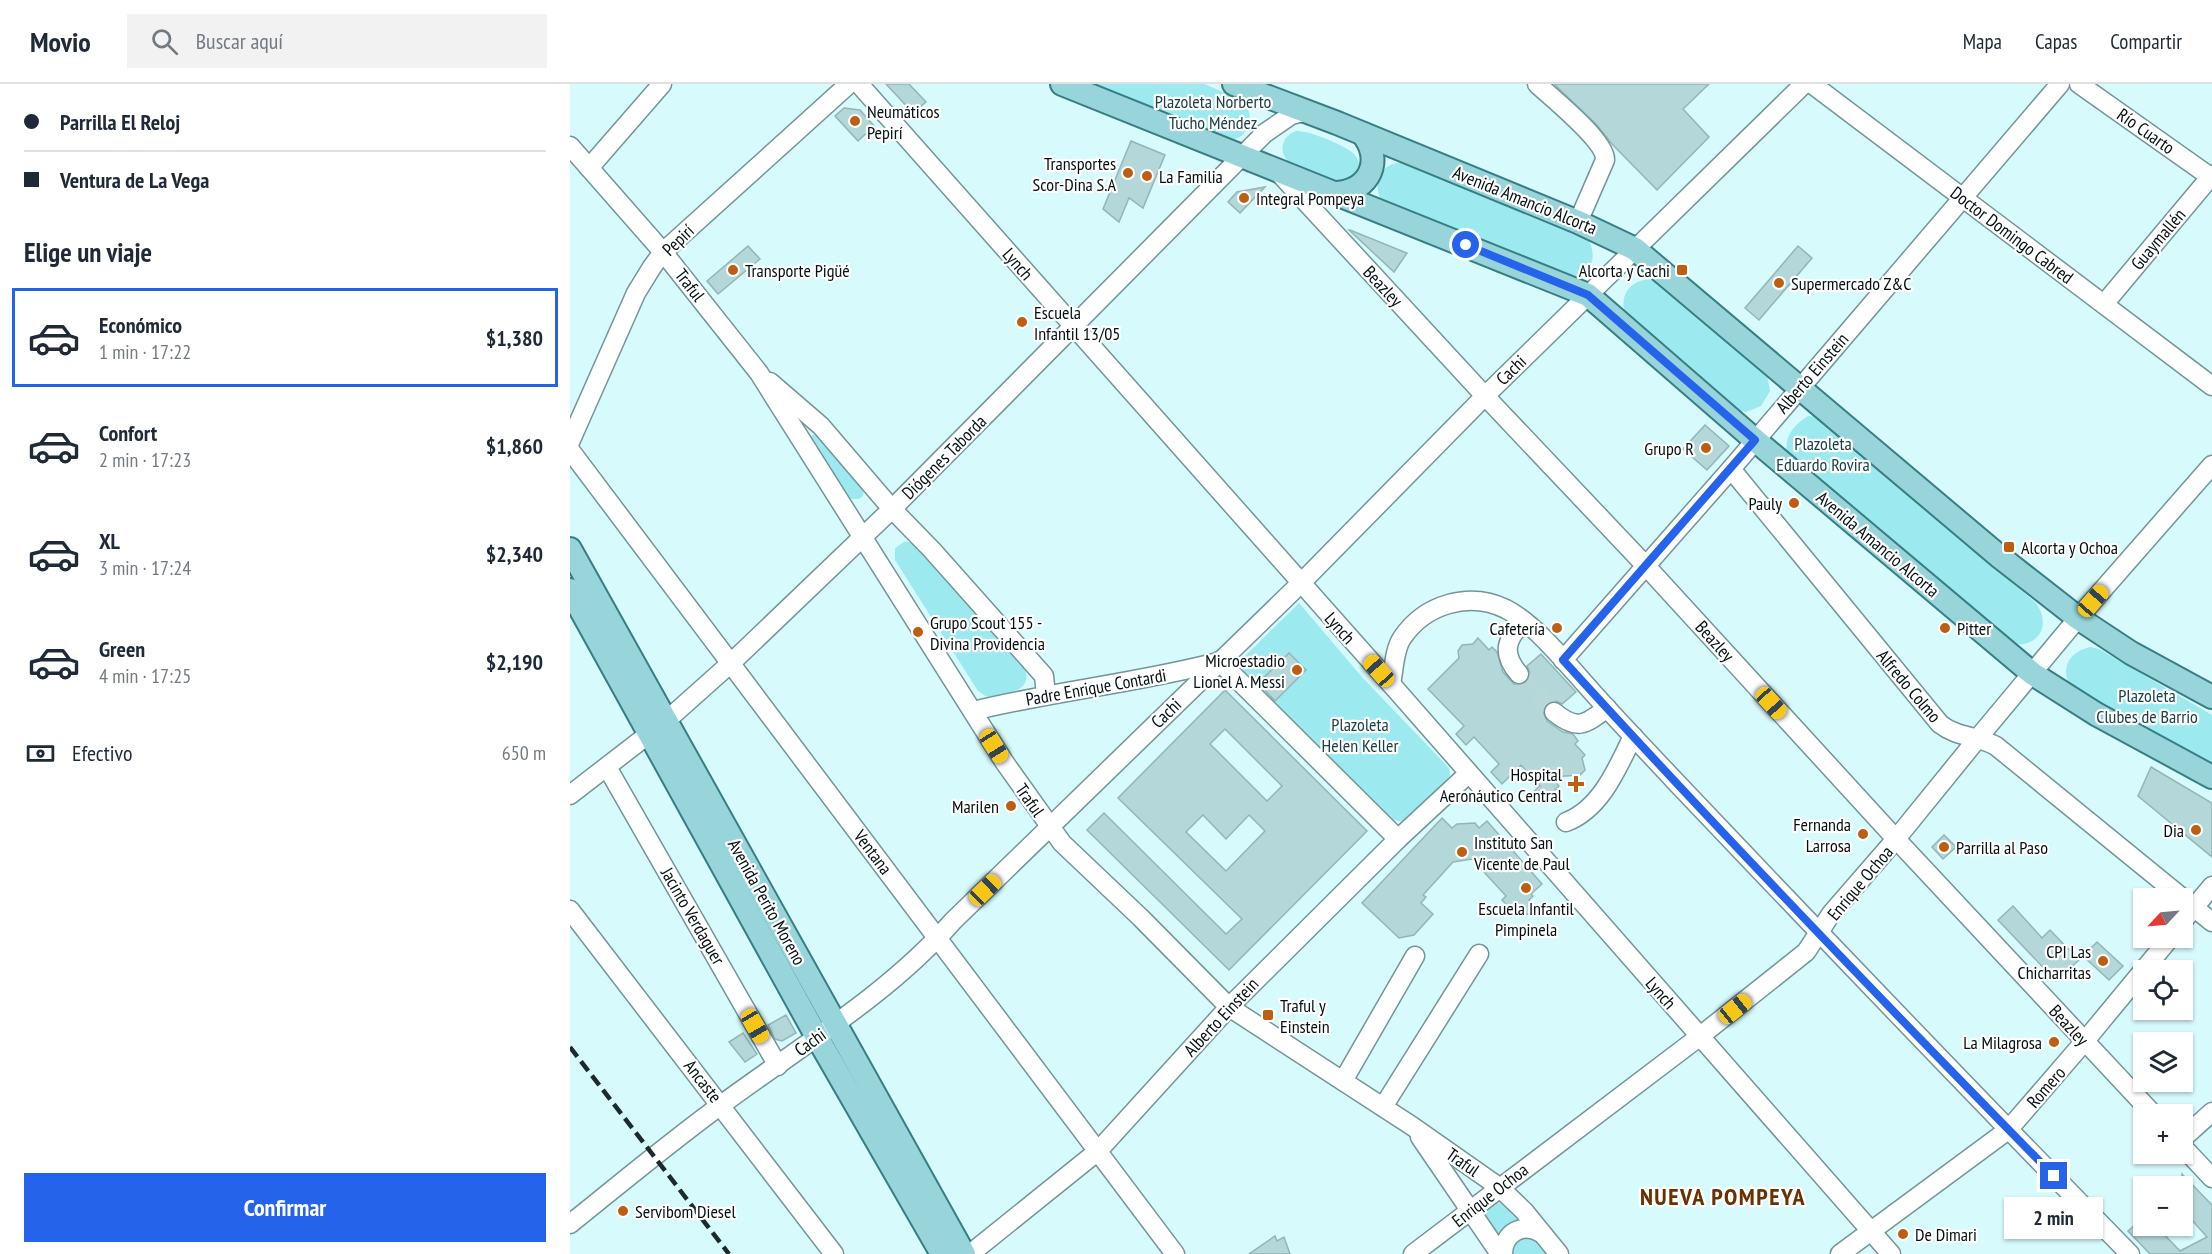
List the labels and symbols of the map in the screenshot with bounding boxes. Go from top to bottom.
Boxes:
park label: Plazoleta Norberto Tucho Méndez [1155,90,1272,134]
place label: Neumáticos Pepirí [867,100,940,144]
street label: Río Cuarto [2113,103,2179,159]
marker: Neumáticos Pepirí [848,114,862,128]
place label: Transportes Scor-Dina S.A [1033,152,1116,196]
street label: Avenida Amancio Alcorta [1450,161,1600,239]
place label: La Familia [1159,165,1223,188]
marker: Transportes Scor-Dina S.A [1121,166,1135,180]
marker: La Familia [1140,169,1154,183]
street label: Doctor Domingo Cabred [1946,181,2078,289]
place label: Integral Pompeya [1256,187,1364,210]
marker: Integral Pompeya [1237,191,1251,205]
street label: Guaymallén [2126,204,2190,274]
street label: Pepirí [657,219,699,261]
route start [1452,231,1479,258]
street label: Lynch [998,243,1038,285]
place label: Transporte Pigüé [745,259,850,282]
place label: Alcorta y Cachi [1579,259,1670,282]
street label: Beazley [1358,261,1408,311]
marker: Transporte Pigüé [726,263,740,277]
marker: Alcorta y Cachi [1675,263,1689,277]
street label: Traful [670,264,710,307]
place label: Supermercado Z&C [1791,272,1911,295]
marker: Supermercado Z&C [1772,276,1786,290]
place label: Escuela Infantil 13/05 [1034,301,1120,345]
marker: Escuela Infantil 13/05 [1015,315,1029,329]
street label: Alberto Einstein [1771,328,1853,418]
street label: Cachi [1491,350,1531,390]
street label: Diógenes Taborda [897,410,991,504]
park label: Plazoleta Eduardo Rovira [1776,432,1870,476]
place label: Grupo R [1644,437,1694,460]
marker: Grupo R [1699,441,1713,455]
street label: Avenida Amancio Alcorta [1812,486,1944,602]
place label: Pauly [1748,492,1782,515]
marker: Pauly [1787,496,1801,510]
place label: Alcorta y Ochoa [2021,536,2118,559]
marker: Alcorta y Ochoa [2002,540,2016,554]
car [2074,582,2112,620]
street label: Lynch [1320,607,1360,649]
place label: Grupo Scout 155 - Divina Providencia [930,611,1045,655]
street label: Beazley [1690,616,1740,667]
place label: Cafetería [1490,617,1545,640]
place label: Pitter [1957,617,1991,640]
marker: Cafetería [1550,621,1564,635]
marker: Pitter [1938,621,1952,635]
marker: Grupo Scout 155 - Divina Providencia [911,625,925,639]
street label: Alfredo Colmo [1872,645,1946,727]
place label: Microestadio Lionel A. Messi [1193,649,1285,693]
car [1360,652,1398,690]
street label: Padre Enrique Contardi [1024,663,1168,711]
marker: Microestadio Lionel A. Messi [1290,663,1304,677]
car [1752,684,1790,722]
park label: Plazoleta Clubes de Barrio [2096,684,2198,728]
street label: Cachi [1146,693,1186,733]
park label: Plazoleta Helen Keller [1322,713,1398,757]
car [977,726,1011,766]
place label: Hospital Aeronáutico Central [1440,763,1563,807]
marker: Hospital Aeronáutico Central [1567,775,1585,793]
street label: Traful [1010,779,1050,822]
place label: Marilen [952,795,999,818]
marker: Marilen [1004,799,1018,813]
place label: Fernanda Larrosa [1793,813,1851,857]
place label: Dia [2163,819,2184,842]
marker: Dia [2189,823,2203,837]
street label: Ventana [848,824,897,879]
marker: Fernanda Larrosa [1856,827,1870,841]
place label: Instituto San Vicente de Paul [1473,831,1570,875]
street label: Avenida Perito Moreno [723,835,811,969]
place label: Parrilla al Paso [1956,836,2048,859]
marker: Parrilla al Paso [1937,840,1951,854]
street label: Enrique Ochoa [1822,841,1898,925]
marker: Instituto San Vicente de Paul [1455,845,1469,859]
street label: Jacinto Verdaguer [655,862,730,969]
car [966,871,1004,909]
marker: Escuela Infantil Pimpinela [1519,881,1533,895]
north arrow [2133,888,2193,948]
place label: Escuela Infantil Pimpinela [1478,897,1575,941]
place label: CPI Las Chicharritas [2017,940,2091,984]
marker: CPI Las Chicharritas [2096,954,2110,968]
street label: Lynch [1641,972,1681,1014]
street label: Alberto Einstein [1179,973,1263,1061]
car [1715,991,1755,1027]
place label: Traful y Einstein [1280,994,1330,1038]
street label: Beazley [2044,1000,2094,1050]
car [738,1006,772,1046]
marker: Traful y Einstein [1261,1008,1275,1022]
street label: Cachi [790,1023,830,1061]
place label: La Milagrosa [1963,1031,2042,1054]
marker: La Milagrosa [2047,1035,2061,1049]
street label: Ancaste [679,1055,727,1107]
street label: Romero [2022,1061,2070,1112]
street label: Traful [1442,1142,1485,1182]
street label: Enrique Ochoa [1447,1158,1533,1232]
route end [2040,1162,2067,1189]
district label: NUEVA POMPEYA [1640,1181,1806,1212]
callout: 2 min [2004,1197,2104,1239]
place label: Servibom Diesel [635,1200,736,1223]
marker: Servibom Diesel [616,1204,630,1218]
place label: De Dimari [1915,1223,1977,1246]
marker: De Dimari [1896,1227,1910,1241]

